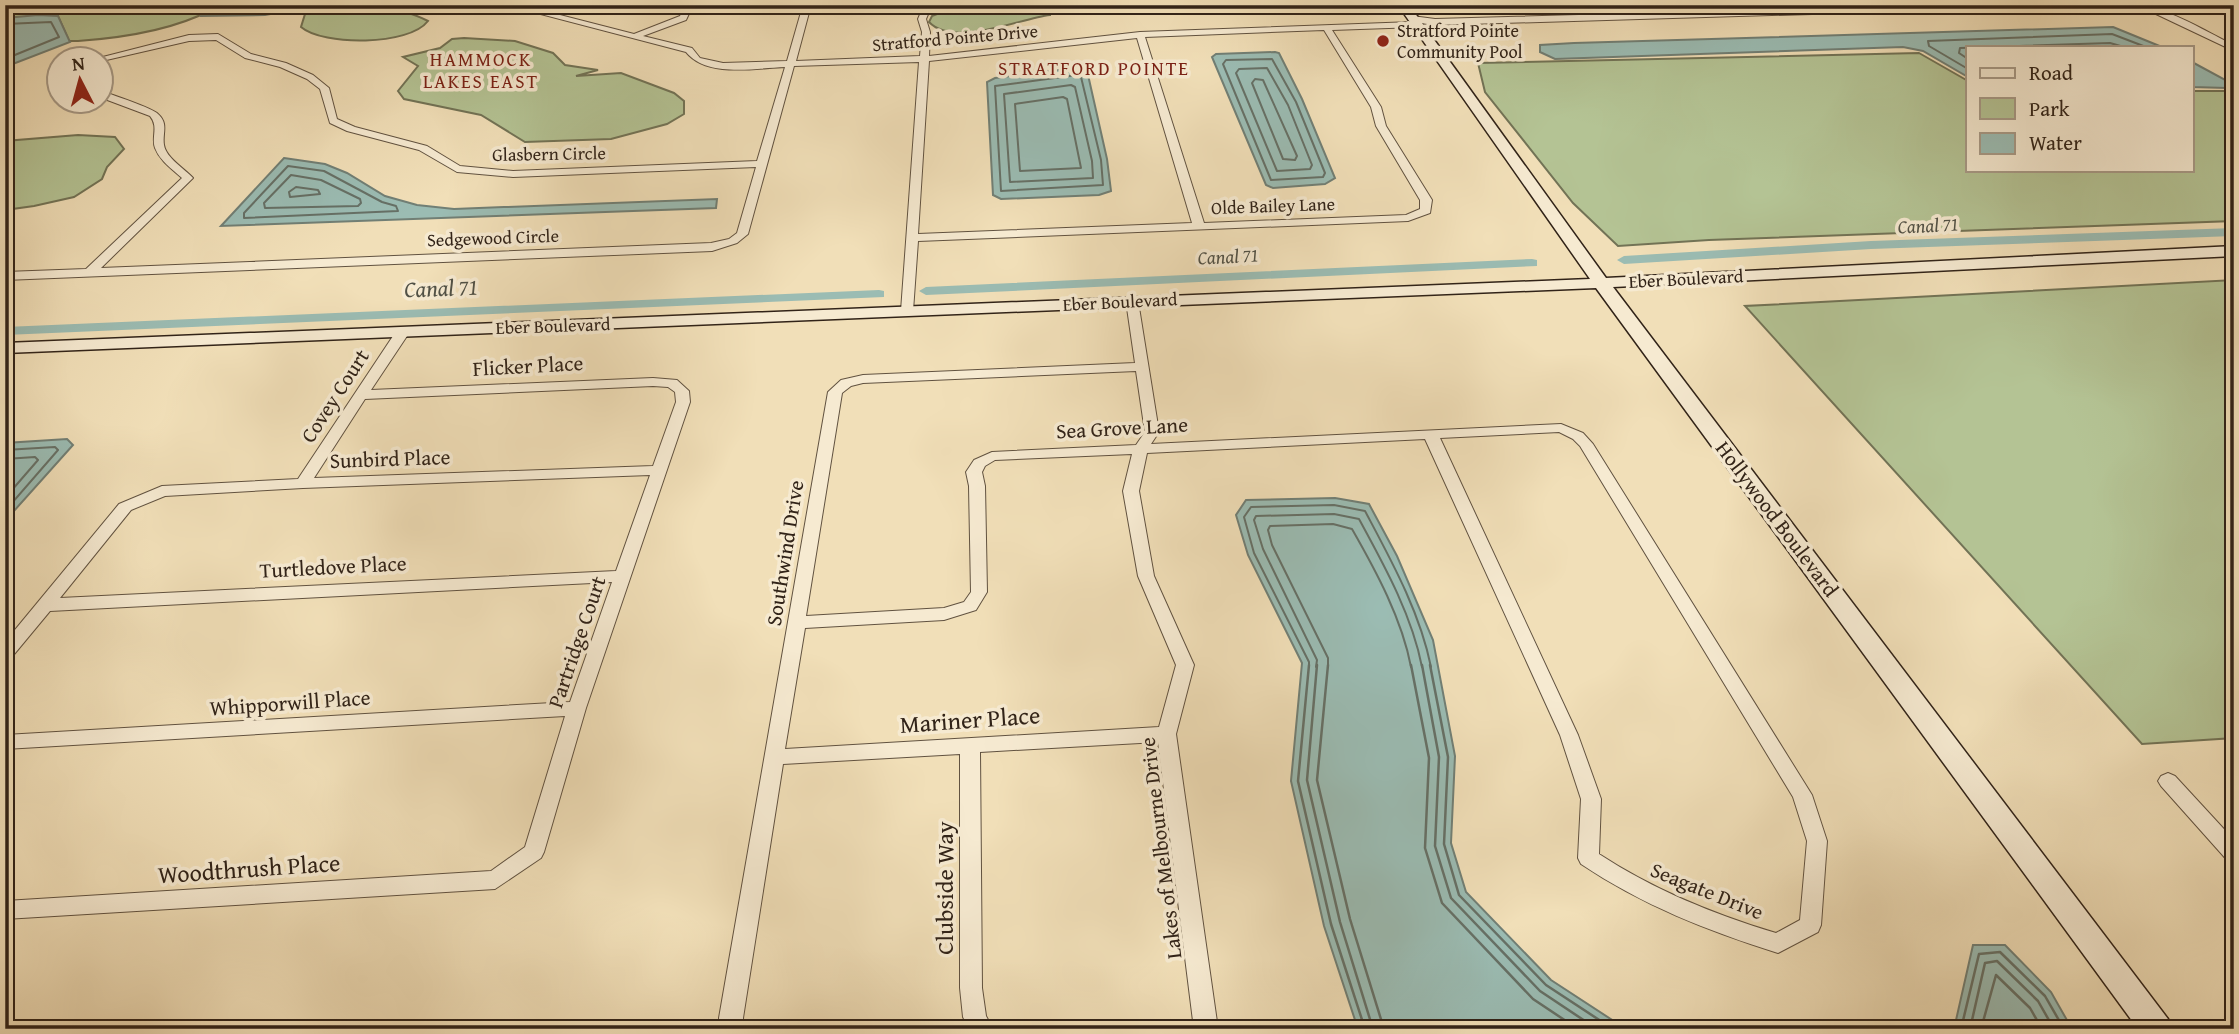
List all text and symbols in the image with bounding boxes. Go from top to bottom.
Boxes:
street label: Stratford Pointe Drive [871,17,1039,58]
place label: Stratford Pointe Community Pool [1397,17,1523,65]
marker: Stratford Pointe Community Pool [1375,33,1391,49]
district label: HAMMOCK LAKES EAST [423,45,539,95]
north arrow [46,46,116,116]
legend [1966,46,2194,172]
text: N [70,48,86,78]
district label: STRATFORD POINTE [998,54,1190,82]
text: Road [2029,57,2074,88]
text: Park [2029,93,2070,124]
text: Water [2029,127,2082,158]
street label: Glasbern Circle [492,139,606,168]
street label: Olde Bailey Lane [1211,190,1335,221]
water label: Canal 71 [1897,209,1959,241]
street label: Sedgewood Circle [427,222,559,253]
water label: Canal 71 [1197,240,1259,272]
street label: Eber Boulevard [1628,262,1744,295]
water label: Canal 71 [404,270,478,305]
street label: Eber Boulevard [1062,285,1178,318]
street label: Eber Boulevard [495,310,611,341]
street label: Covey Court [293,342,377,449]
street label: Flicker Place [472,347,584,384]
street label: Sea Grove Lane [1055,409,1189,446]
street label: Hollywood Boulevard [1708,434,1847,604]
street label: Sunbird Place [329,441,451,476]
street label: Southwind Drive [758,478,811,628]
street label: Turtledove Place [259,547,407,586]
street label: Partridge Court [539,571,614,712]
street label: Whipporwill Place [209,681,372,724]
street label: Mariner Place [899,697,1041,742]
street label: Lakes of Melbourne Drive [1131,735,1189,961]
street label: Clubside Way [927,821,962,955]
street label: Woodthrush Place [157,845,341,892]
street label: Seagate Drive [1646,854,1768,927]

